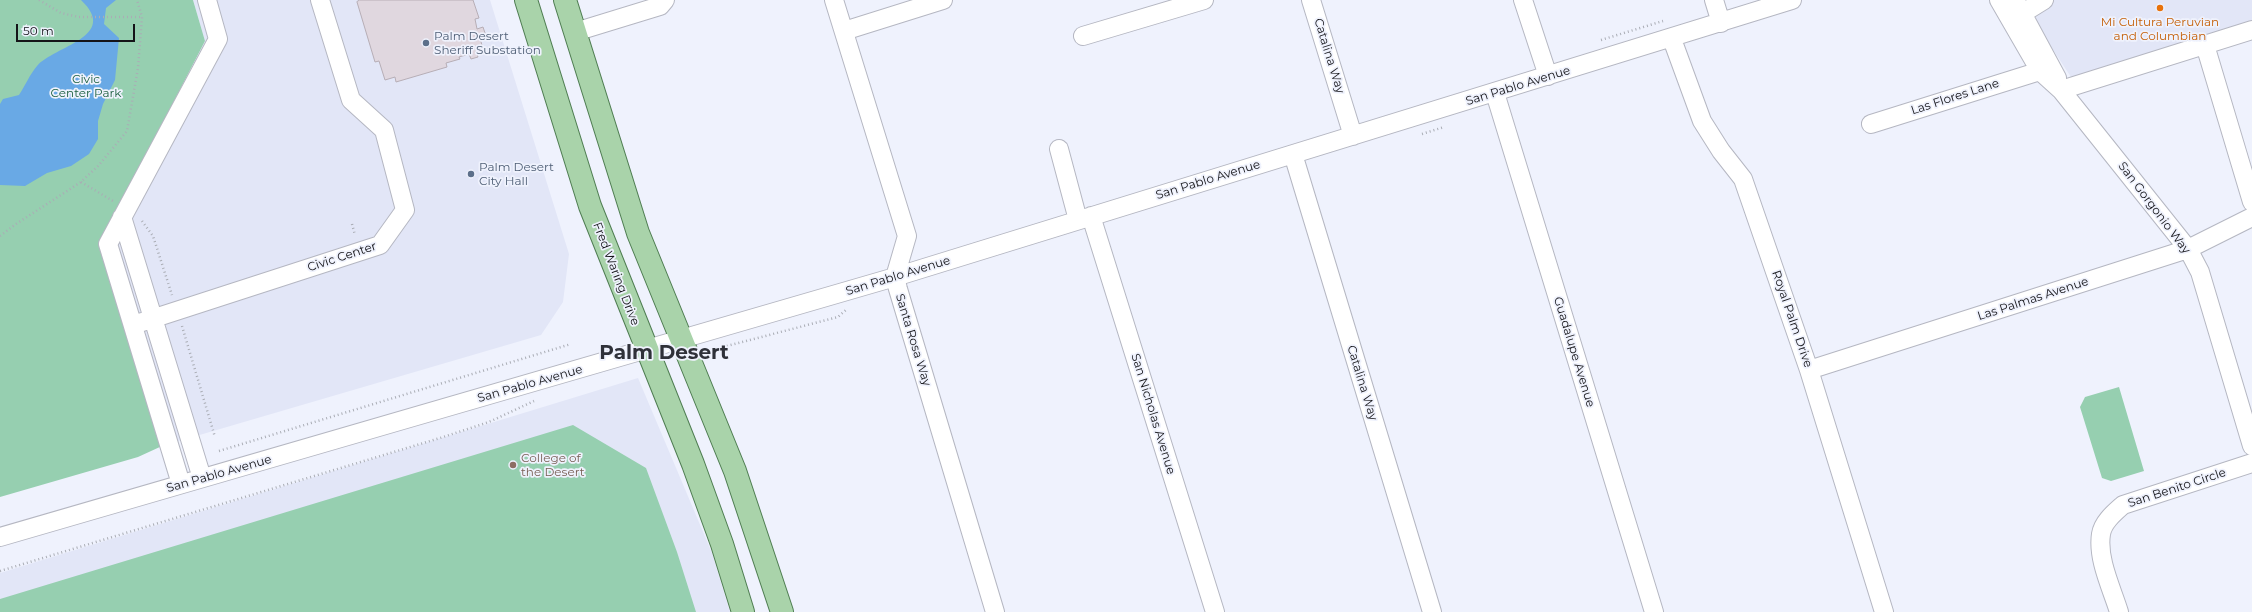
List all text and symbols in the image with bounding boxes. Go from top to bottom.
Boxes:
marker: Mi Cultura Peruvian and Columbian [2155,3,2165,13]
place label: Mi Cultura Peruvian and Columbian [2101,15,2219,43]
scale bar [18,16,137,42]
street label: Catalina Way [1311,17,1347,95]
text: 50 m [23,23,54,38]
place label: Palm Desert Sheriff Substation [434,29,541,57]
marker: Palm Desert Sheriff Substation [421,38,431,48]
street label: San Pablo Avenue [1464,63,1572,109]
park label: Civic Center Park [51,72,121,100]
street label: Las Flores Lane [1909,76,2001,118]
street label: San Pablo Avenue [1154,157,1262,203]
street label: San Gorgonio Way [2115,159,2193,257]
place label: Palm Desert City Hall [479,160,554,188]
marker: Palm Desert City Hall [466,169,476,179]
street label: Fred Waring Drive [590,220,642,328]
street label: Civic Center [306,239,378,275]
street label: San Pablo Avenue [844,253,952,299]
street label: Royal Palm Drive [1769,269,1815,369]
street label: Las Palmas Avenue [1976,274,2090,324]
street label: Santa Rosa Way [892,292,934,388]
street label: Guadalupe Avenue [1550,295,1598,409]
district label: Palm Desert [599,341,729,365]
street label: Catalina Way [1344,344,1380,422]
street label: San Nicholas Avenue [1128,352,1178,476]
street label: San Pablo Avenue [476,362,584,406]
place label: College of the Desert [521,451,585,479]
street label: San Pablo Avenue [165,452,273,496]
marker: College of the Desert [508,460,518,470]
street label: San Benito Circle [2126,465,2228,511]

